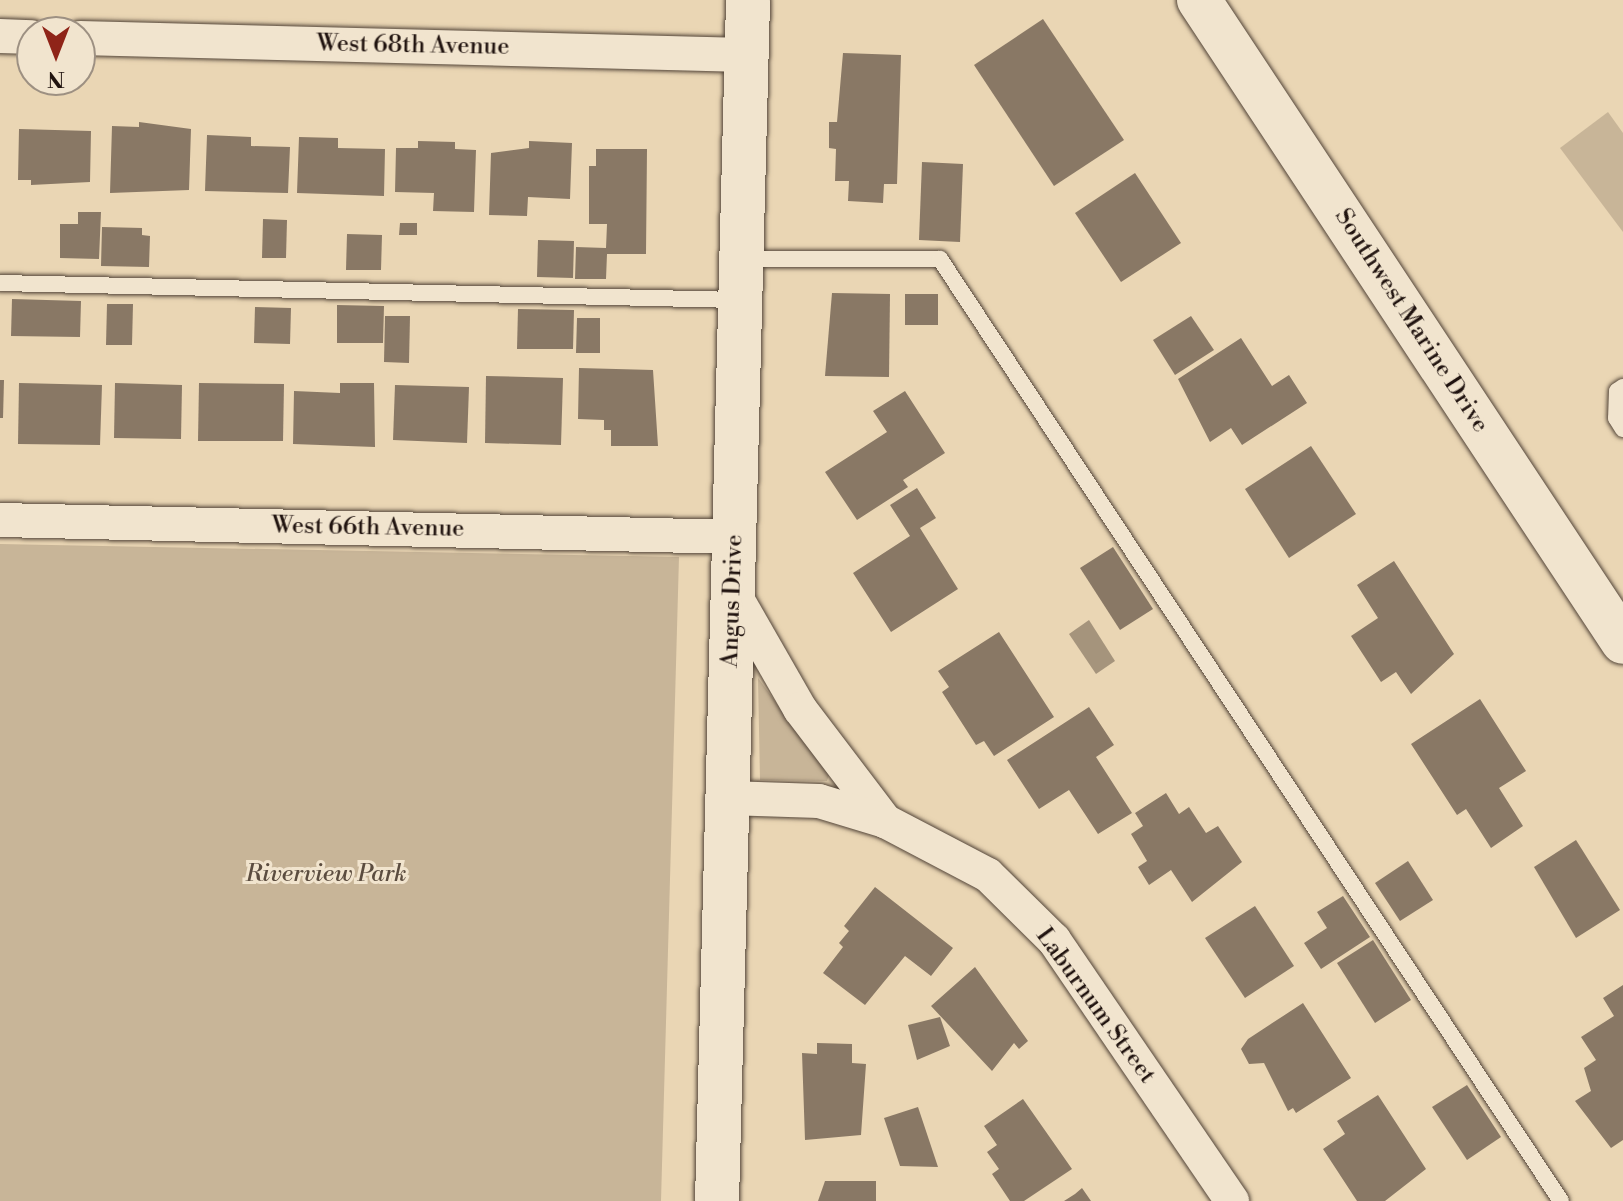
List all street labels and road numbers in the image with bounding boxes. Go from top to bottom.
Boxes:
street label: West 68th Avenue [316,30,510,62]
street label: Southwest Marine Drive [1328,204,1494,438]
street label: West 66th Avenue [271,512,465,544]
street label: Angus Drive [716,534,750,668]
street label: Laburnum Street [1029,923,1161,1089]

